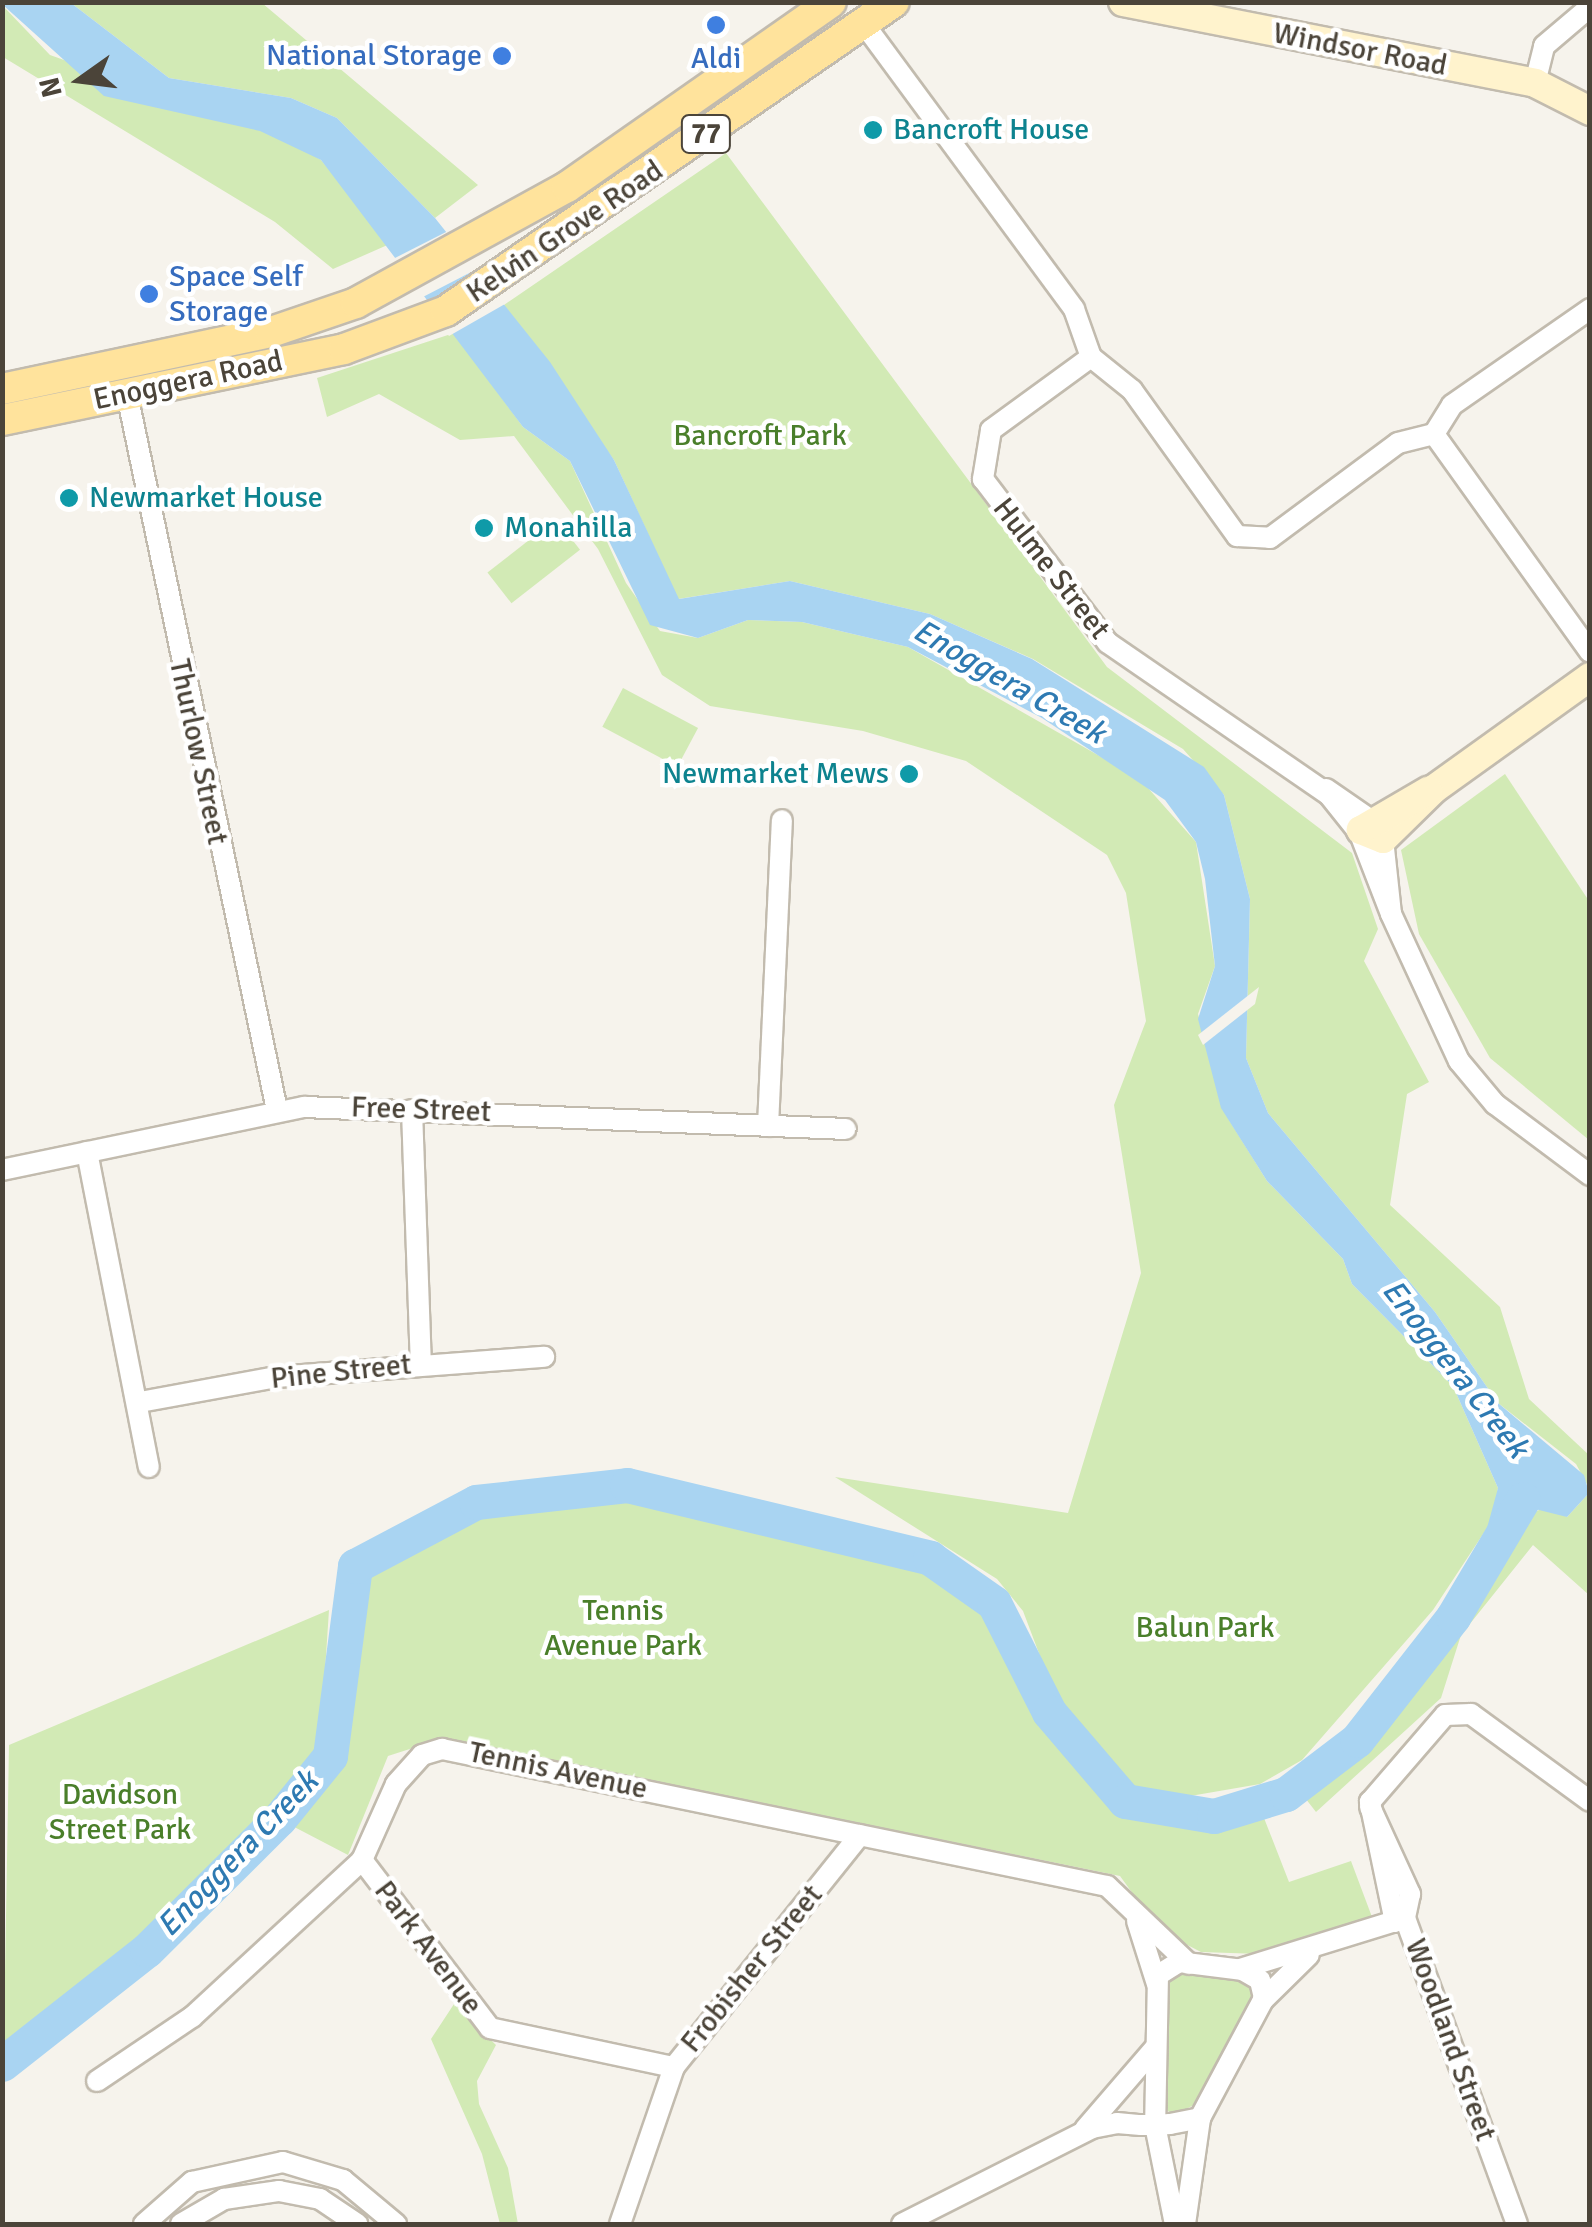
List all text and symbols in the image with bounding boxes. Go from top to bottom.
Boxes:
marker: Aldi [705,14,727,36]
street label: Windsor Road [1270,15,1450,85]
north arrow [30,30,130,130]
place label: National Storage [266,38,482,74]
place label: Aldi [691,41,741,77]
marker: National Storage [491,45,513,67]
text: N [32,74,70,101]
road number: 77 [678,111,734,157]
place label: Bancroft House [893,112,1089,148]
marker: Bancroft House [862,119,884,141]
street label: Kelvin Grove Road [460,153,670,311]
place label: Space Self Storage [169,259,303,330]
marker: Space Self Storage [138,283,160,305]
street label: Enoggera Road [90,343,286,419]
park label: Bancroft Park [673,418,847,454]
place label: Newmarket House [89,480,323,516]
marker: Newmarket House [58,487,80,509]
street label: Hulme Street [985,491,1117,647]
place label: Monahilla [504,510,632,546]
marker: Monahilla [473,517,495,539]
water label: Enoggera Creek [906,612,1112,752]
street label: Thurlow Street [161,656,235,848]
place label: Newmarket Mews [662,756,889,792]
marker: Newmarket Mews [898,763,920,785]
street label: Free Street [350,1090,492,1130]
water label: Enoggera Creek [1374,1272,1536,1466]
street label: Pine Street [269,1347,413,1397]
park label: Tennis Avenue Park [544,1593,702,1664]
park label: Balun Park [1136,1610,1274,1646]
street label: Tennis Avenue [465,1735,651,1807]
water label: Enoggera Creek [149,1763,327,1945]
park label: Davidson Street Park [49,1777,191,1848]
street label: Park Avenue [366,1874,490,2022]
street label: Frobisher Street [673,1878,831,2060]
street label: Woodland Street [1397,1934,1503,2146]

